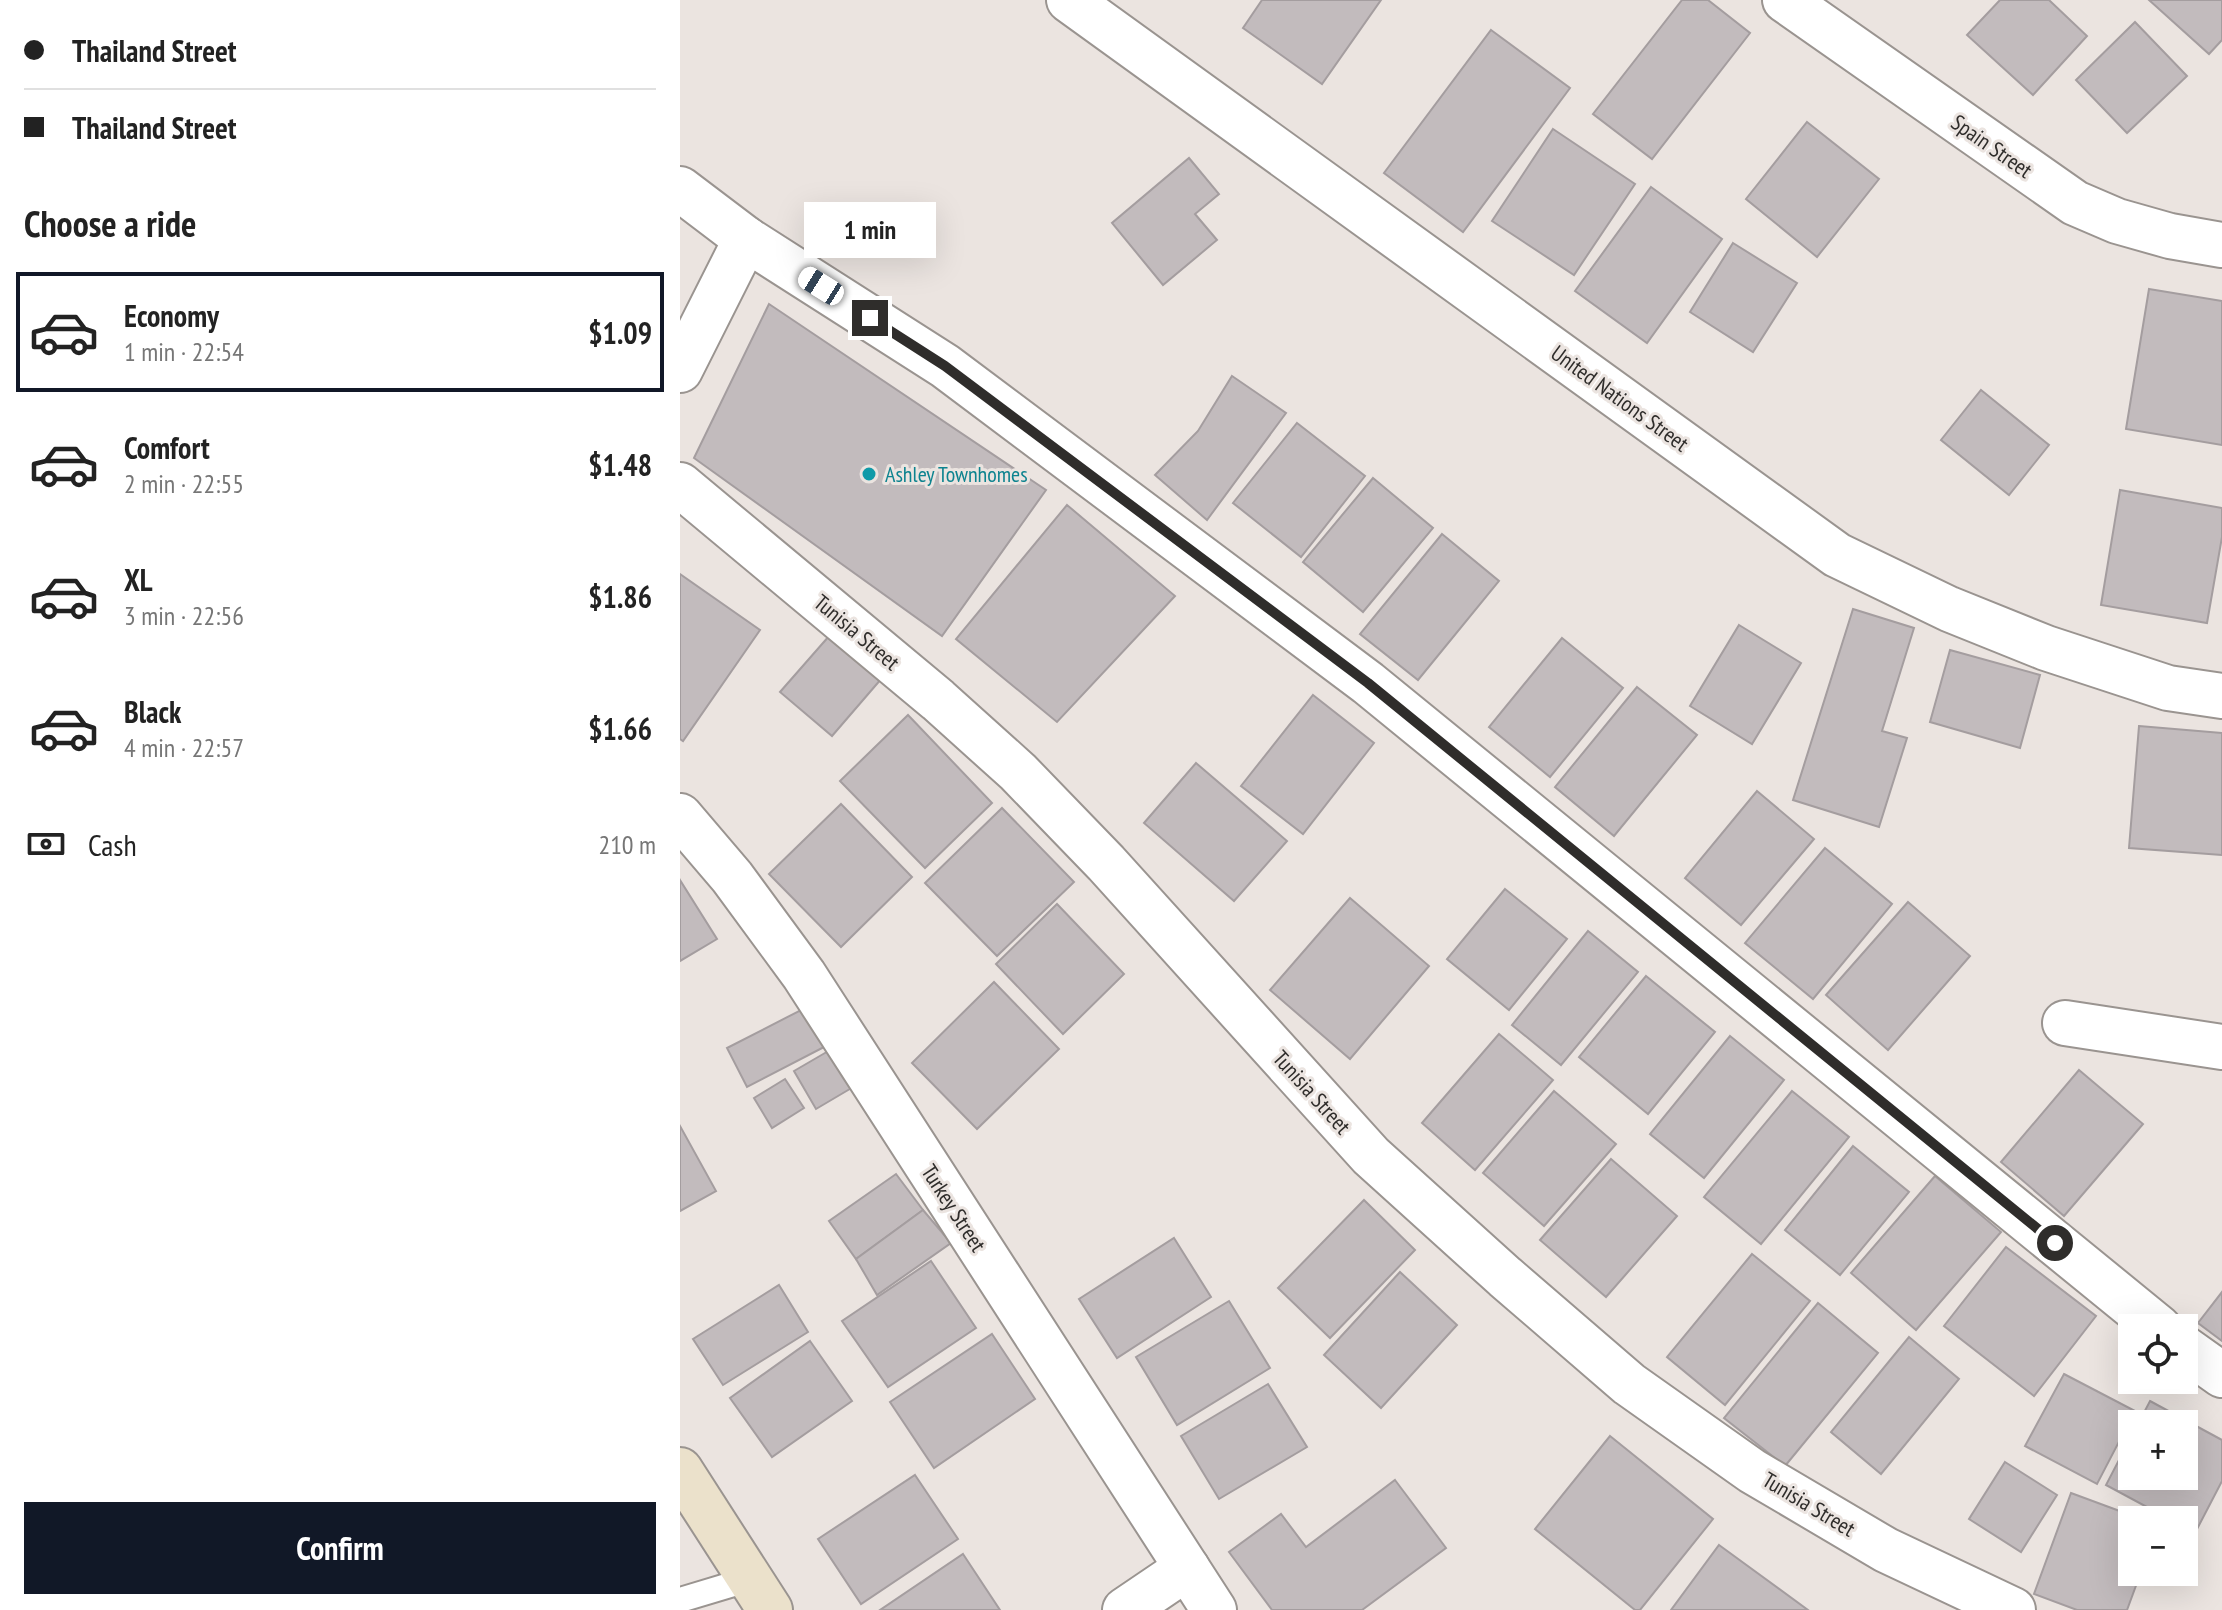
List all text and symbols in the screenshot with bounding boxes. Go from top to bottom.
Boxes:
text: Thailand Street [72,31,237,70]
text: Thailand Street [72,108,237,147]
street label: Spain Street [1946,108,2038,184]
text: Choose a ride [24,200,196,247]
callout: 1 min [804,202,936,258]
text: 1 min [844,213,896,246]
car [794,263,848,309]
icon: car [28,296,100,368]
text: Economy [124,296,219,335]
route end [852,300,888,336]
text: $1.09 [588,313,652,352]
text: 1 min · 22:54 [124,335,244,368]
street label: United Nations Street [1546,339,1694,457]
icon: car [28,428,100,500]
text: Comfort [124,428,210,467]
text: $1.48 [588,445,652,484]
place label: Ashley Townhomes [885,460,1028,488]
marker: Ashley Townhomes [860,465,878,483]
text: 2 min · 22:55 [124,467,244,500]
icon: car [28,560,100,632]
text: XL [124,560,153,599]
text: $1.86 [588,577,652,616]
street label: Tunisia Street [808,588,906,676]
text: 3 min · 22:56 [124,599,244,632]
icon: car [28,692,100,764]
text: Black [124,692,181,731]
text: $1.66 [588,709,652,748]
text: 4 min · 22:57 [124,731,244,764]
icon: cash [24,822,68,866]
text: Cash [88,825,137,864]
text: 210 m [598,828,656,861]
street label: Tunisia Street [1267,1044,1357,1140]
street label: Turkey Street [915,1159,993,1257]
route start [2037,1225,2073,1261]
map controls [2118,1314,2198,1586]
button: locate [2118,1314,2198,1394]
button: + [2118,1410,2198,1490]
street label: Tunisia Street [1758,1465,1860,1543]
button: Confirm [24,1502,656,1594]
button: − [2118,1506,2198,1586]

